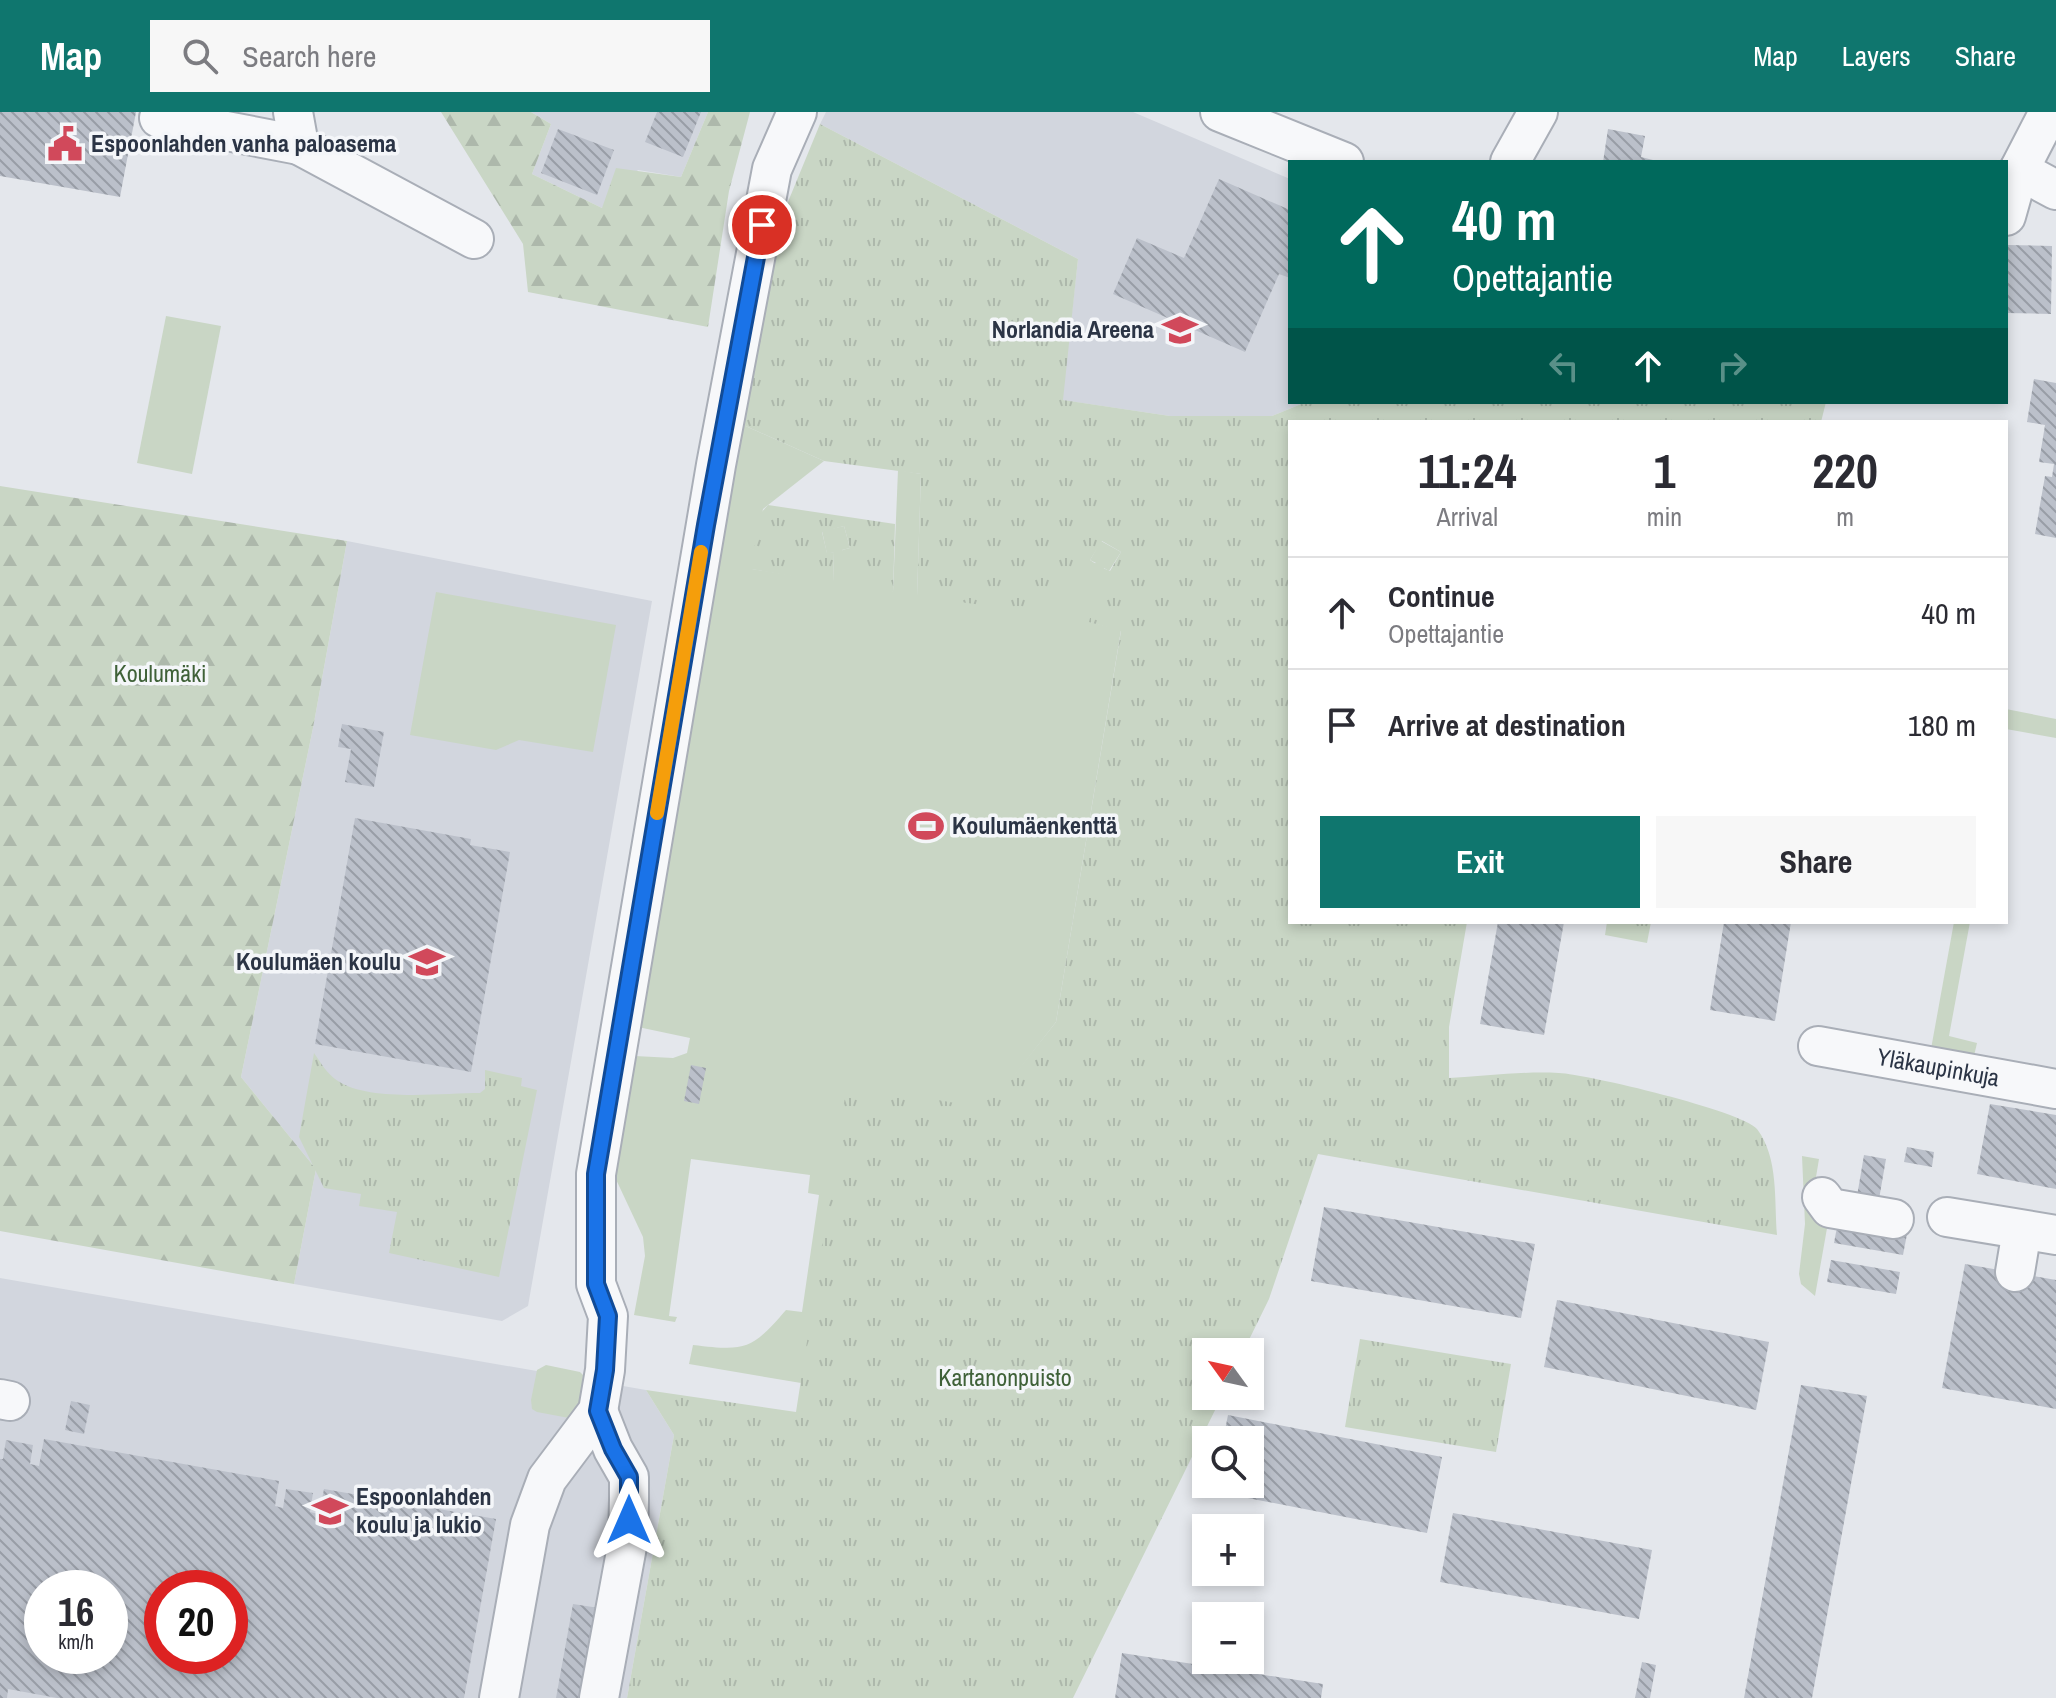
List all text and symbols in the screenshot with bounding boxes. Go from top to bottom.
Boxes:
search box [150,20,710,92]
text: Map [40,31,102,82]
icon: search [178,34,222,78]
text: Search here [242,36,376,76]
text: Map [1753,37,1798,75]
text: Layers [1842,37,1911,75]
text: Share [1955,37,2016,75]
public building icon: Espoonlahden vanha paloasema [46,125,84,163]
place label: Espoonlahden vanha paloasema [91,127,396,159]
text: 40 m [1452,182,1557,257]
pin [728,191,796,259]
icon: ahead [1320,192,1424,296]
icon: arrive [740,203,784,247]
text: Opettajantie [1452,254,1613,302]
school or university icon: Norlandia Areena [1161,311,1199,349]
place label: Norlandia Areena [992,313,1154,345]
icon: left [1542,344,1586,388]
icon: ahead [1626,344,1670,388]
icon: right [1710,344,1754,388]
text: 11:24 [1418,438,1517,503]
text: 1 [1653,438,1675,503]
text: 220 [1812,438,1878,503]
text: Arrival [1437,499,1498,534]
text: min [1647,499,1682,534]
text: m [1836,499,1854,534]
text: Continue [1388,576,1495,616]
icon: ahead [1320,591,1364,635]
text: 40 m [1921,593,1976,633]
text: Opettajantie [1388,616,1504,651]
park label: Koulumäki [114,657,206,689]
icon: arrive [1320,703,1364,747]
text: Arrive at destination [1388,705,1626,745]
text: 180 m [1908,705,1976,745]
sports icon: Koulumäenkenttä [907,807,945,845]
place label: Koulumäenkenttä [952,809,1117,841]
button: Exit [1320,816,1640,908]
button: Share [1656,816,1976,908]
school or university icon: Koulumäen koulu [408,943,446,981]
place label: Koulumäen koulu [236,945,401,977]
street label: Yläkaupinkuja [1875,1040,2002,1093]
north arrow [1192,1338,1264,1410]
map controls [1192,1338,1264,1674]
park label: Kartanonpuisto [938,1361,1072,1393]
button: search [1192,1426,1264,1498]
position arrow [587,1478,671,1562]
place label: Espoonlahden koulu ja lukio [356,1480,492,1540]
school or university icon: Espoonlahden koulu ja lukio [311,1492,349,1530]
button: + [1192,1514,1264,1586]
speed limit sign: 20 [144,1570,248,1674]
text: 16 [58,1585,94,1638]
button: − [1192,1602,1264,1674]
text: km/h [58,1628,94,1655]

